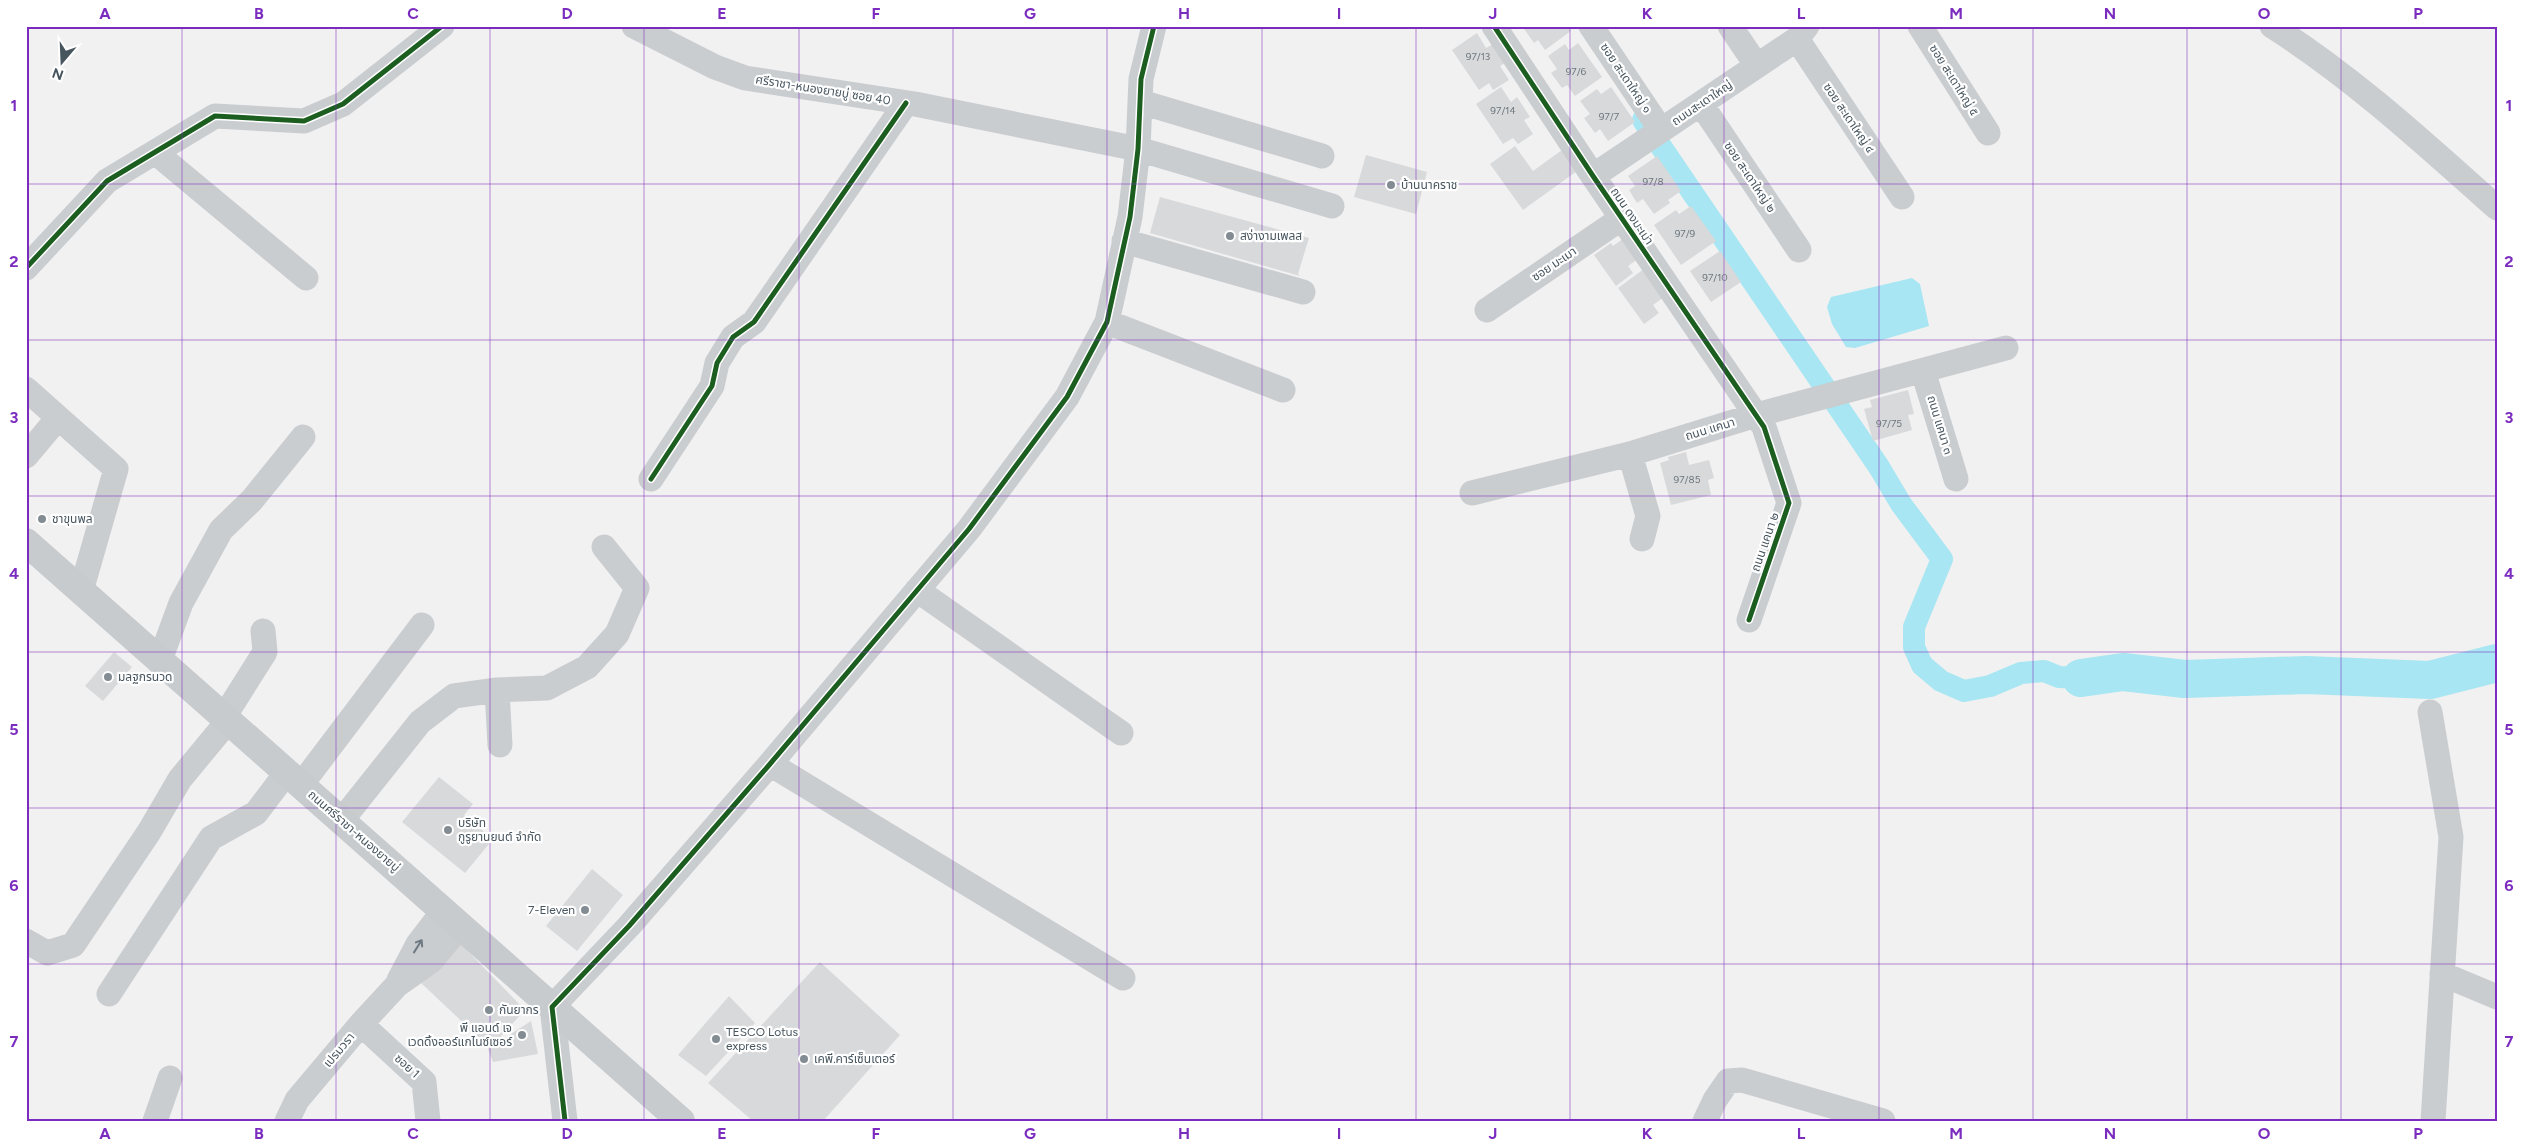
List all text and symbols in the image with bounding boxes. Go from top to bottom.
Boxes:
text: A [99,4,111,23]
text: B [254,4,264,23]
text: C [407,4,419,23]
text: D [561,4,573,23]
text: E [717,4,727,23]
text: F [872,4,881,23]
text: G [1024,4,1036,23]
text: H [1178,4,1190,23]
text: I [1337,4,1341,23]
text: J [1489,4,1497,23]
text: K [1642,4,1653,23]
text: L [1797,4,1806,23]
text: M [1949,4,1963,23]
text: N [2104,4,2116,23]
text: O [2258,4,2271,23]
text: P [2413,4,2423,23]
north arrow [38,38,88,88]
street label: ซอย สะเดาใหญ่ ๑ [1597,40,1655,116]
street label: ซอย สะเดาใหญ่ ๕ [1927,42,1981,118]
house number: 97/13 [1466,50,1490,63]
text: N [50,64,66,84]
house number: 97/6 [1566,65,1587,78]
street label: ศรีราชา-หนองยายบู่ ซอย 40 [755,72,892,108]
street label: ถนนสะเดาใหญ่ [1669,78,1735,128]
street label: ซอย สะเดาใหญ่ ๔ [1821,80,1877,156]
text: 1 [11,96,17,115]
text: 1 [2506,96,2512,115]
house number: 97/14 [1490,104,1516,117]
house number: 97/7 [1599,110,1620,123]
street label: ซอย สะเดาใหญ่ ๒ [1721,139,1779,215]
house number: 97/8 [1642,175,1664,188]
place label: บ้านนาคราช [1401,178,1457,192]
marker: บ้านนาคราช [1385,179,1397,191]
street label: ถนน ดงมะเม่า [1608,185,1656,247]
house number: 97/9 [1675,227,1696,240]
place label: สง่างามเพลส [1240,229,1302,243]
marker: สง่างามเพลส [1224,230,1236,242]
street label: ซอย มะเมา [1529,244,1579,284]
text: 2 [9,252,19,271]
text: 2 [2504,252,2514,271]
house number: 97/10 [1702,271,1728,284]
street label: ถนน แคนา ๓ [1924,394,1956,456]
text: 3 [10,408,19,427]
text: 3 [2505,408,2514,427]
street label: ถนน แคนา [1683,415,1737,443]
house number: 97/75 [1876,417,1902,430]
house number: 97/85 [1674,473,1701,486]
street label: ถนน แคนา ๒ [1748,511,1782,573]
place label: ชาขุนพล [52,512,93,526]
marker: ชาขุนพล [36,513,48,525]
text: 4 [9,564,19,583]
text: 4 [2504,564,2514,583]
place label: มลฐกรนวด [118,670,173,684]
marker: มลฐกรนวด [102,671,114,683]
text: 5 [9,720,19,739]
text: 5 [2504,720,2514,739]
street label: ถนนศรีราชา-หนองยายบู่ [305,787,403,875]
place label: บริษัท กูรูยานยนต์ จำกัด [458,816,541,844]
marker: บริษัท กูรูยานยนต์ จำกัด [442,824,454,836]
text: 6 [9,876,19,895]
text: 6 [2504,876,2514,895]
place label: 7-Eleven [528,903,575,917]
marker: 7-Eleven [579,904,591,916]
one-way arrow [413,939,423,953]
place label: กันยากร [499,1003,539,1017]
marker: กันยากร [483,1004,495,1016]
place label: พี แอนด์ เจ เวดดิ้งออร์แกไนซ์เซอร์ [407,1021,513,1049]
place label: TESCO Lotus express [726,1025,798,1053]
marker: พี แอนด์ เจ เวดดิ้งออร์แกไนซ์เซอร์ [516,1029,528,1041]
street label: เปรมวรา [321,1030,357,1070]
text: 7 [10,1032,19,1051]
text: 7 [2505,1032,2514,1051]
marker: TESCO Lotus express [710,1033,722,1045]
street label: ซอย 1 [392,1051,422,1081]
place label: เคพี.คาร์เซ็นเตอร์ [814,1052,896,1066]
marker: เคพี.คาร์เซ็นเตอร์ [798,1053,810,1065]
text: A [99,1124,111,1143]
text: B [254,1124,264,1143]
text: C [407,1124,419,1143]
text: D [561,1124,573,1143]
text: E [717,1124,727,1143]
text: F [872,1124,881,1143]
text: G [1024,1124,1036,1143]
text: H [1178,1124,1190,1143]
text: I [1337,1124,1341,1143]
text: J [1489,1124,1497,1143]
text: K [1642,1124,1653,1143]
text: L [1797,1124,1806,1143]
text: M [1949,1124,1963,1143]
text: N [2104,1124,2116,1143]
text: O [2258,1124,2271,1143]
text: P [2413,1124,2423,1143]

